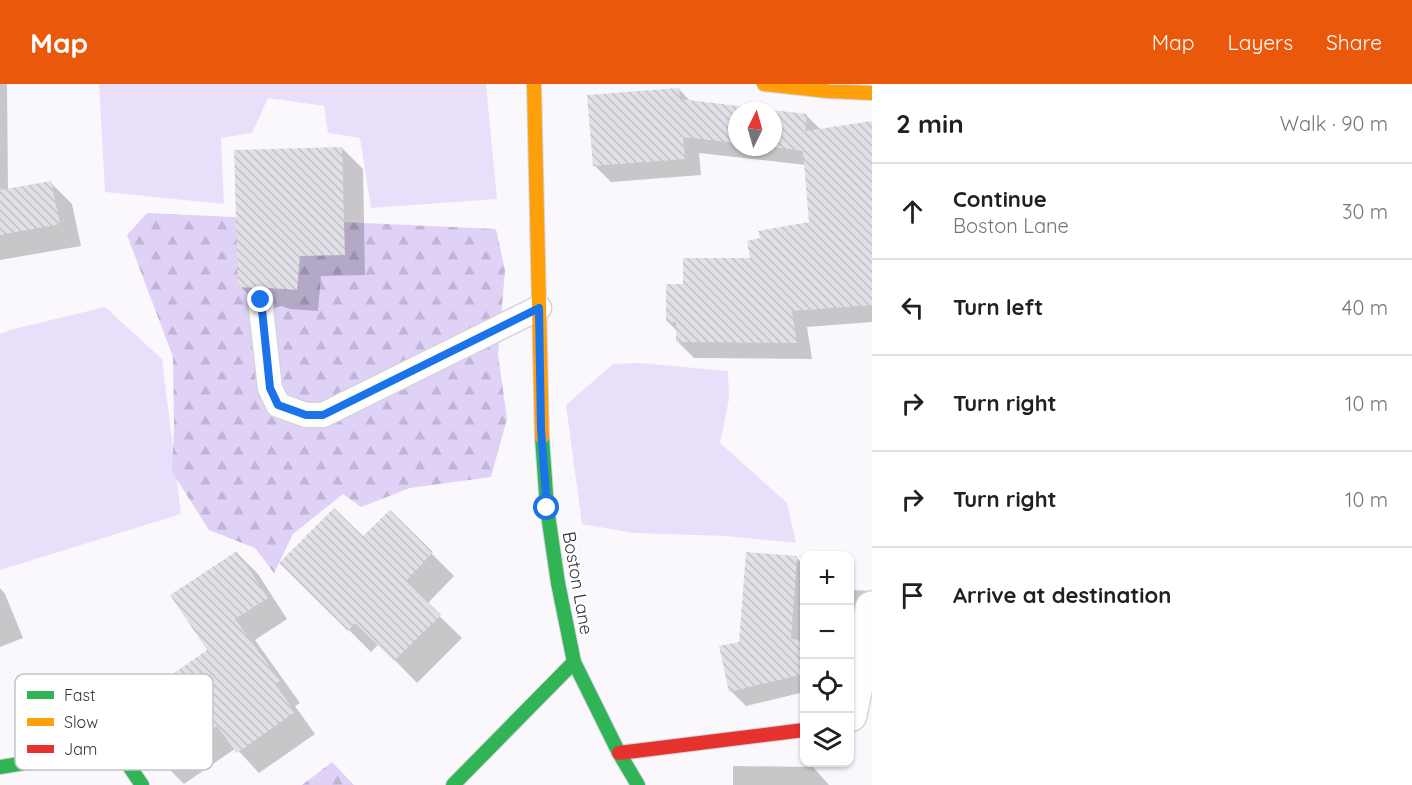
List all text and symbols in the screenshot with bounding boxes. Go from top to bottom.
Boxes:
text: Map [30,25,88,60]
text: Map [1152,29,1195,55]
text: Layers [1228,29,1293,55]
text: Share [1326,29,1382,55]
north arrow [728,102,782,156]
text: 2 min [896,107,964,140]
text: Walk · 90 m [1280,111,1388,136]
text: Continue [953,185,1047,213]
icon: ahead [896,195,929,228]
text: 30 m [1342,199,1388,224]
text: Boston Lane [953,213,1069,238]
route end [247,286,273,312]
icon: left [896,291,929,324]
text: Turn left [953,293,1043,321]
text: 40 m [1342,295,1388,320]
icon: right [896,387,929,420]
text: Turn right [953,389,1057,417]
text: 10 m [1345,391,1388,416]
icon: right [896,483,929,516]
text: Turn right [953,485,1057,513]
text: 10 m [1345,487,1388,512]
route start [533,494,559,520]
street label: Boston Lane [558,530,598,636]
map controls [800,551,854,767]
button: + [800,551,854,605]
icon: arrive [896,579,929,612]
text: Arrive at destination [953,581,1171,609]
button: − [800,605,854,659]
button: locate [800,659,854,713]
legend [15,674,213,770]
text: Fast [64,685,95,705]
text: Slow [64,712,98,732]
button: layers [800,713,854,767]
text: Jam [64,739,97,759]

